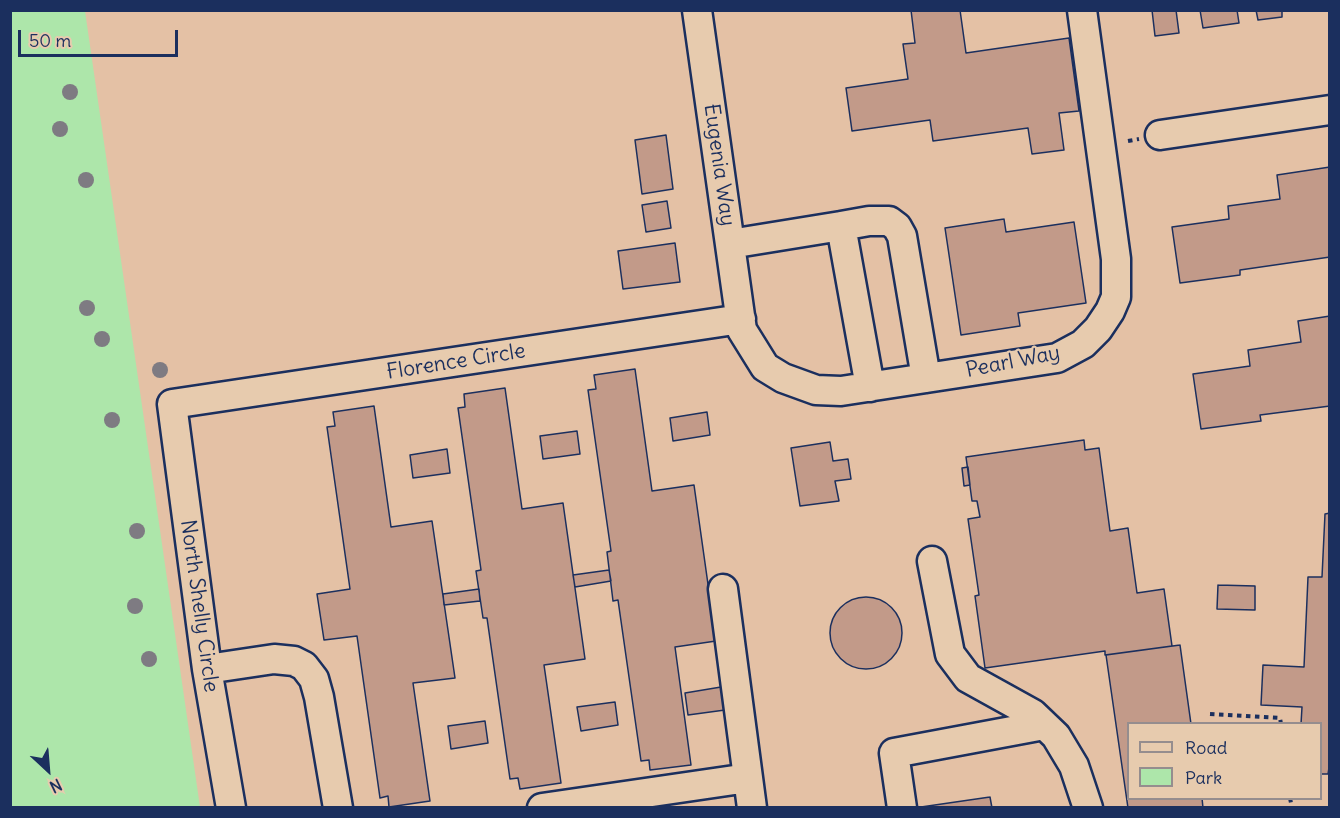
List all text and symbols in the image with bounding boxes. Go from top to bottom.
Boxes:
scale bar [21,18,182,56]
text: 50 m [29,29,71,52]
street label: Eugenia Way [698,102,740,228]
street label: Florence Circle [385,339,527,385]
street label: Pearl Way [964,341,1062,383]
street label: North Shelly Circle [174,518,224,694]
legend [1127,722,1322,800]
text: Road [1185,736,1227,759]
north arrow [18,740,78,800]
text: Park [1185,766,1222,789]
text: N [47,775,65,798]

